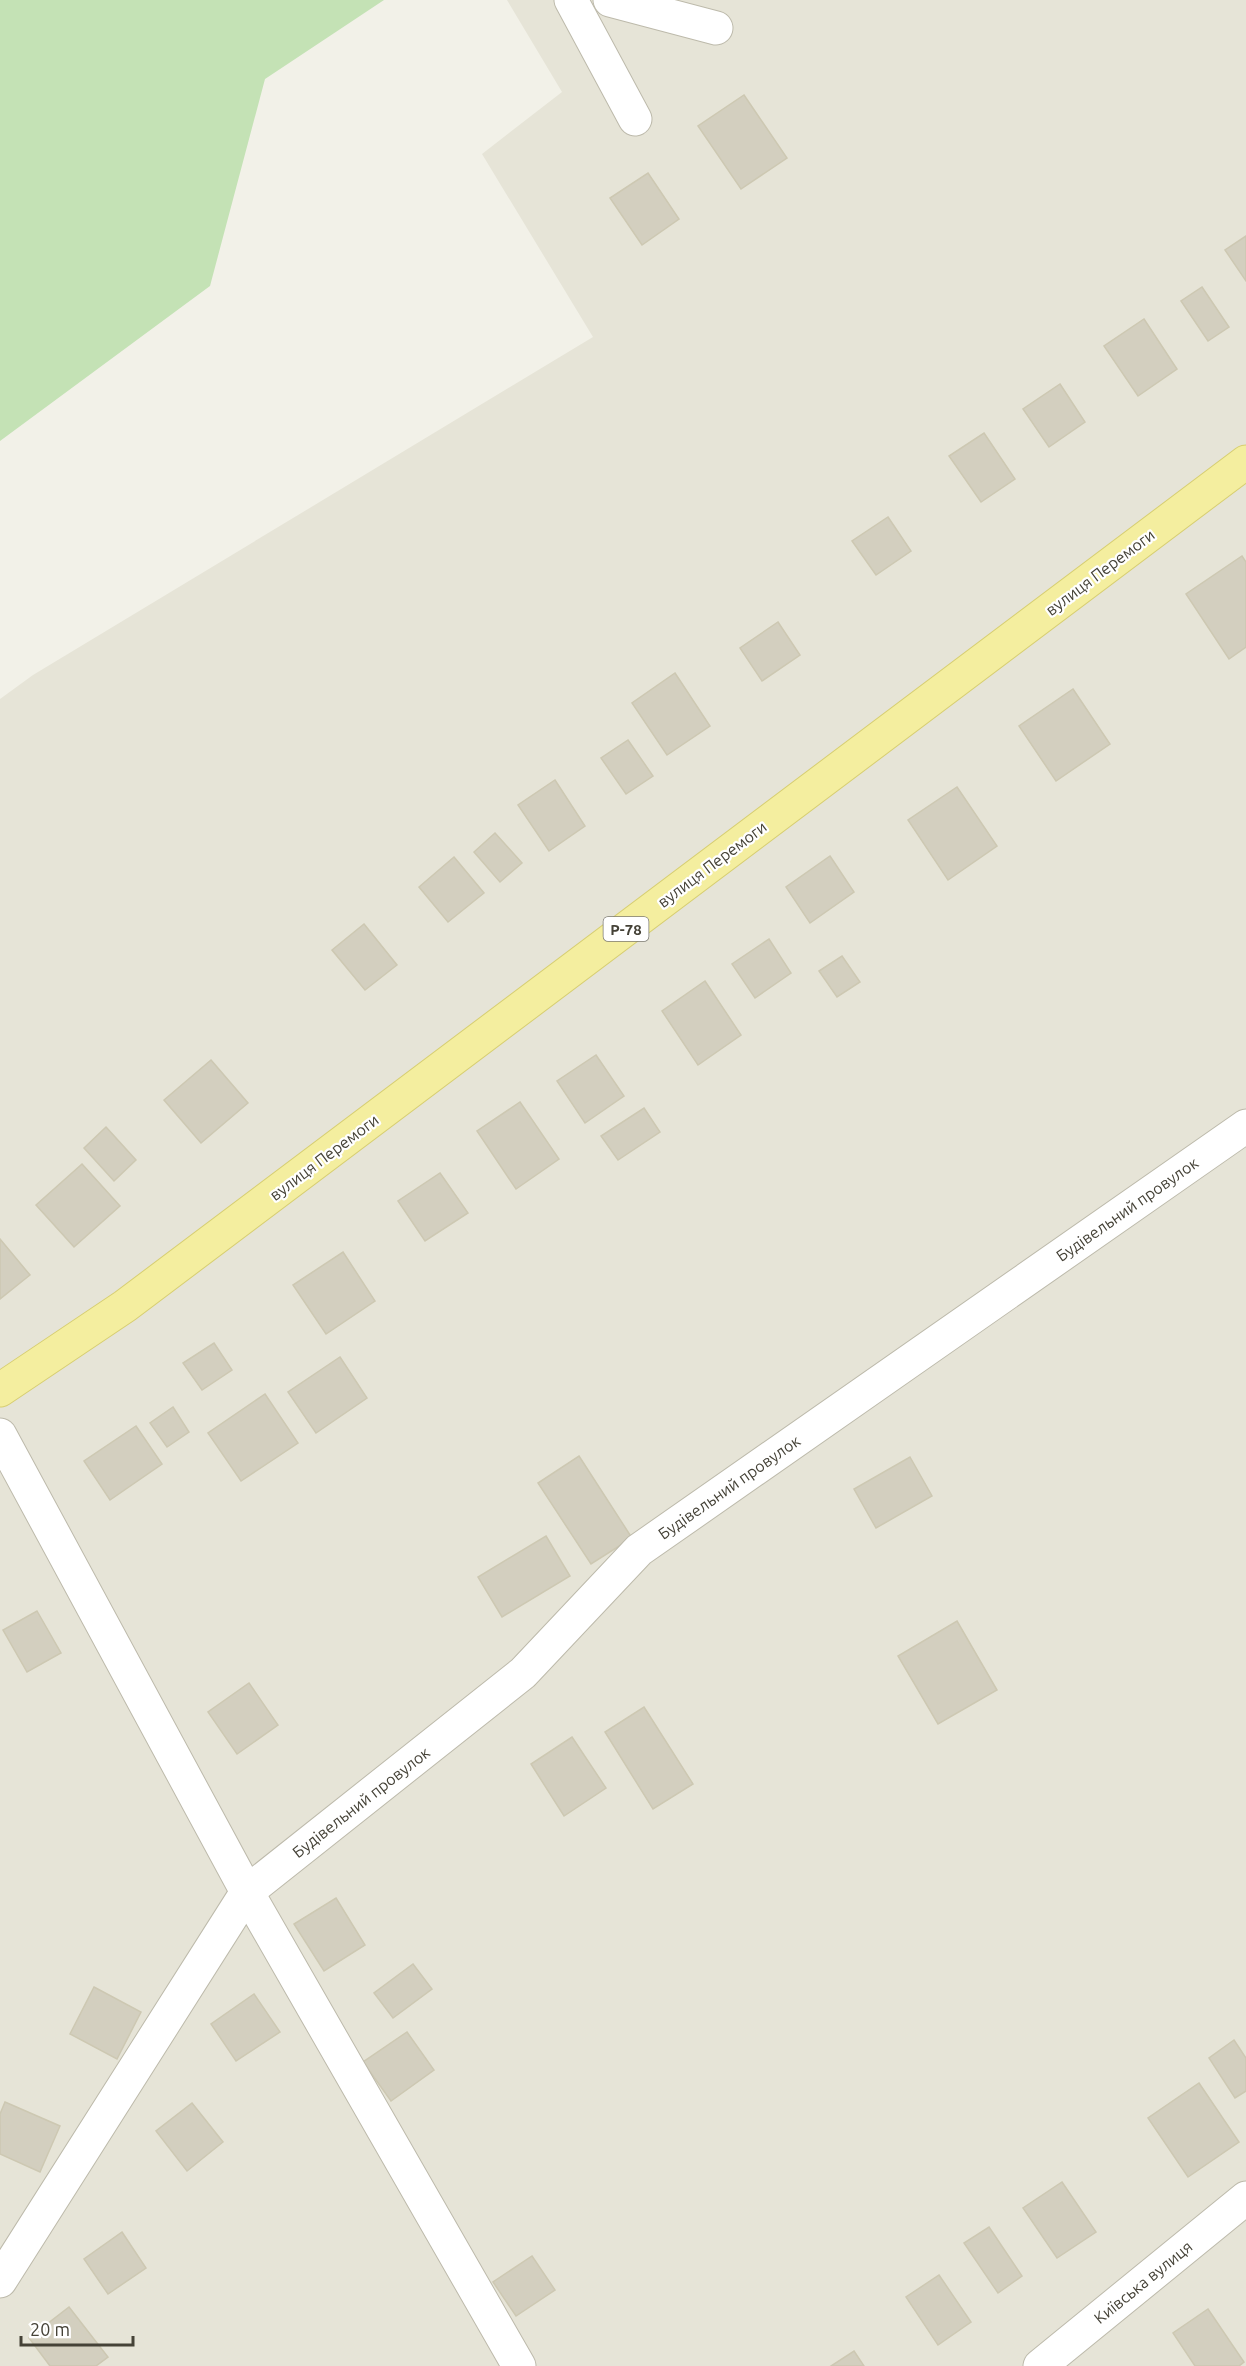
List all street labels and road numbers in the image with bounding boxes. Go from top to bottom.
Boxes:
street label: вулиця Перемоги [1042,525,1158,619]
street label: вулиця Перемоги [654,817,770,911]
road number: Р-78 [604,917,648,941]
street label: вулиця Перемоги [266,1110,382,1204]
street label: Будівельний провулок [1053,1153,1201,1265]
street label: Будівельний провулок [655,1431,803,1543]
street label: Будівельний провулок [289,1743,433,1861]
street label: Київська вулиця [1090,2237,1196,2327]

